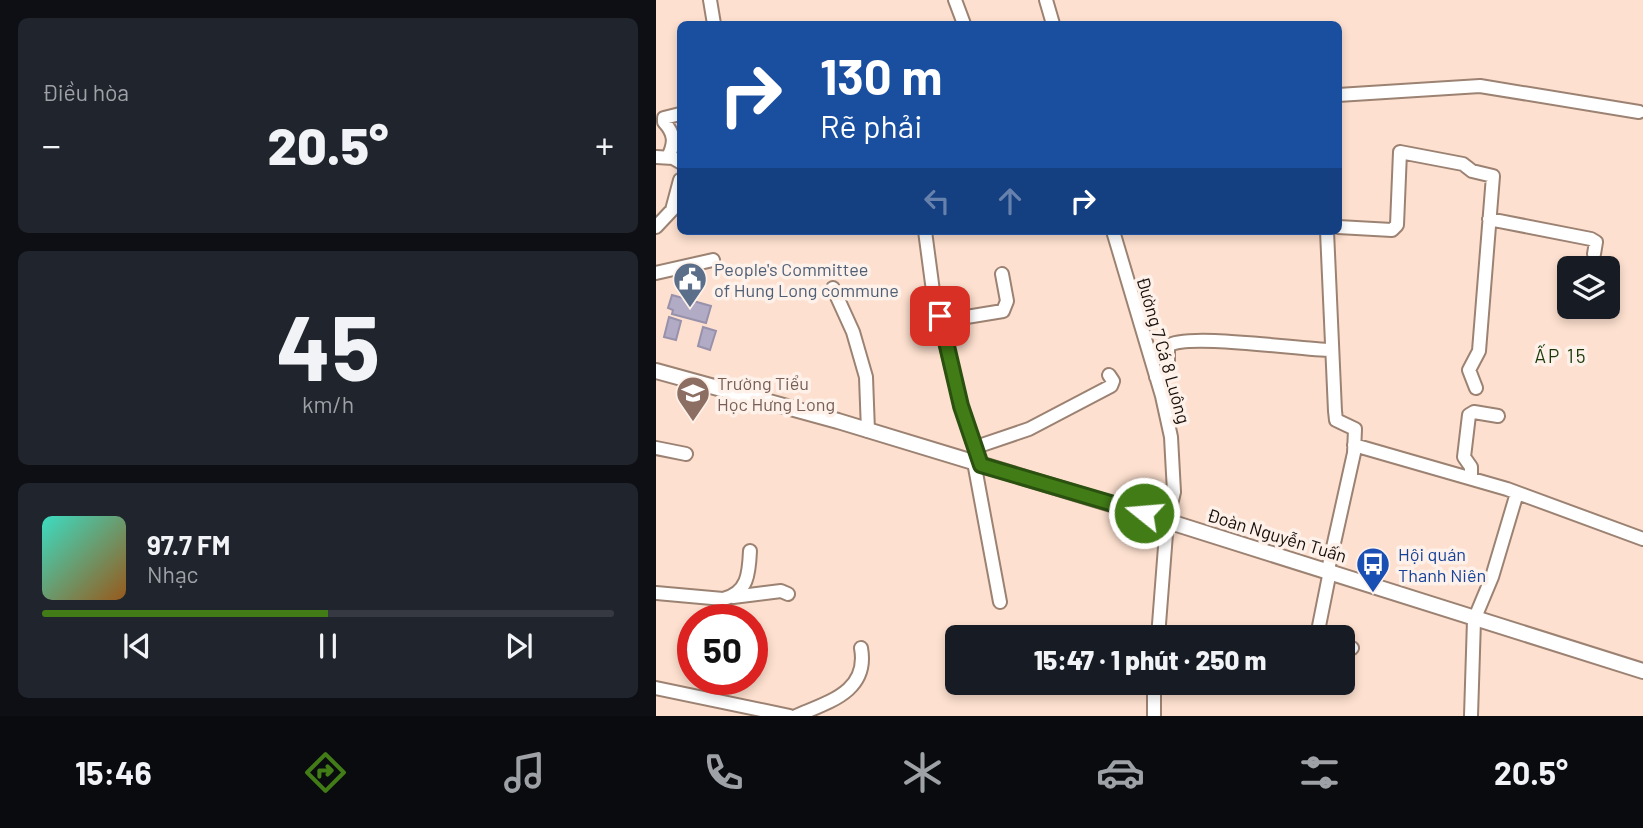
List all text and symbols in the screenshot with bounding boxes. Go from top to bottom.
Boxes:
text: 130 m [820,46,942,105]
icon: right [705,49,796,140]
text: Điều hòa [42,78,129,106]
text: Rẽ phải [820,106,922,144]
text: 20.5° [267,113,389,175]
text: − [42,121,61,167]
text: + [595,121,614,167]
icon: left [918,182,956,220]
icon: ahead [991,182,1029,220]
icon: right [1064,182,1102,220]
map controls [1557,256,1620,319]
button: layers [1557,256,1620,319]
place label: People's Committee of Hung Long commune [714,258,899,301]
public building icon: People's Committee of Hung Long commune [671,260,709,309]
street label: Đường 7 Cá 8 Luông [1132,274,1196,426]
pin [910,286,970,346]
text: 45 [276,290,380,399]
icon: arrive [921,297,959,335]
district label: ẤP 15 [1535,344,1588,367]
place label: Trường Tiểu Học Hưng Long [717,372,835,415]
school or university icon: Trường Tiểu Học Hưng Long [674,374,712,423]
text: km/h [302,390,354,418]
position arrow [1107,476,1181,550]
street label: Đoàn Nguyễn Tuấn [1204,503,1350,567]
text: 97.7 FM [147,529,230,560]
place label: Hội quán Thanh Niên [1398,543,1486,586]
bus stop icon: Hội quán Thanh Niên [1354,545,1392,594]
text: Nhạc [147,560,198,588]
speed limit sign: 50 [677,604,768,695]
icon: previous [118,627,156,665]
icon: pause [309,627,347,665]
icon: next [500,627,538,665]
text: 15:47 · 1 phút · 250 m [1034,644,1266,675]
icon: directions [301,748,350,797]
icon: music [500,748,549,797]
icon: phone [699,748,748,797]
icon: climate [898,748,947,797]
icon: car [1096,748,1145,797]
icon: filters [1295,748,1344,797]
text: 15:46 [75,753,152,791]
text: 20.5° [1494,753,1568,791]

